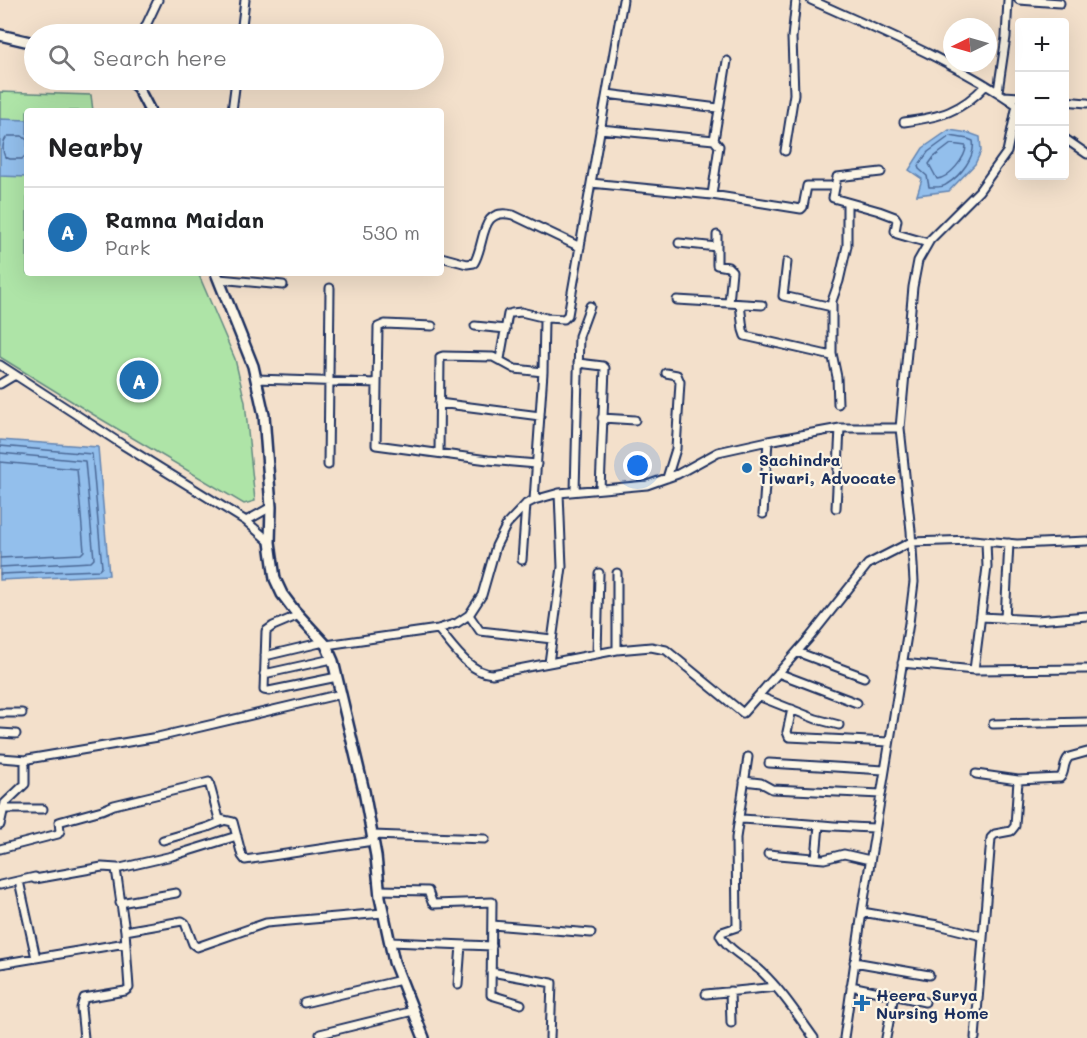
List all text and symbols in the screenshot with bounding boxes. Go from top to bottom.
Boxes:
north arrow [943,18,997,72]
map controls [1015,18,1069,180]
button: + [1015,18,1069,72]
search box [24,24,444,90]
icon: search [45,41,78,74]
text: Search here [93,43,227,72]
button: − [1015,72,1069,126]
button: locate [1015,126,1069,180]
text: Nearby [48,130,143,164]
text: Ramna Maidan [105,205,264,234]
text: A [61,219,74,245]
text: 530 m [362,219,420,245]
text: Park [105,234,150,260]
pin: A [120,358,158,403]
place label: Sachindra Tiwari, Advocate [759,449,896,488]
your location [623,451,652,480]
marker: Sachindra Tiwari, Advocate [740,461,754,475]
place label: Heera Surya Nursing Home [876,984,988,1023]
marker: Heera Surya Nursing Home [853,994,871,1012]

